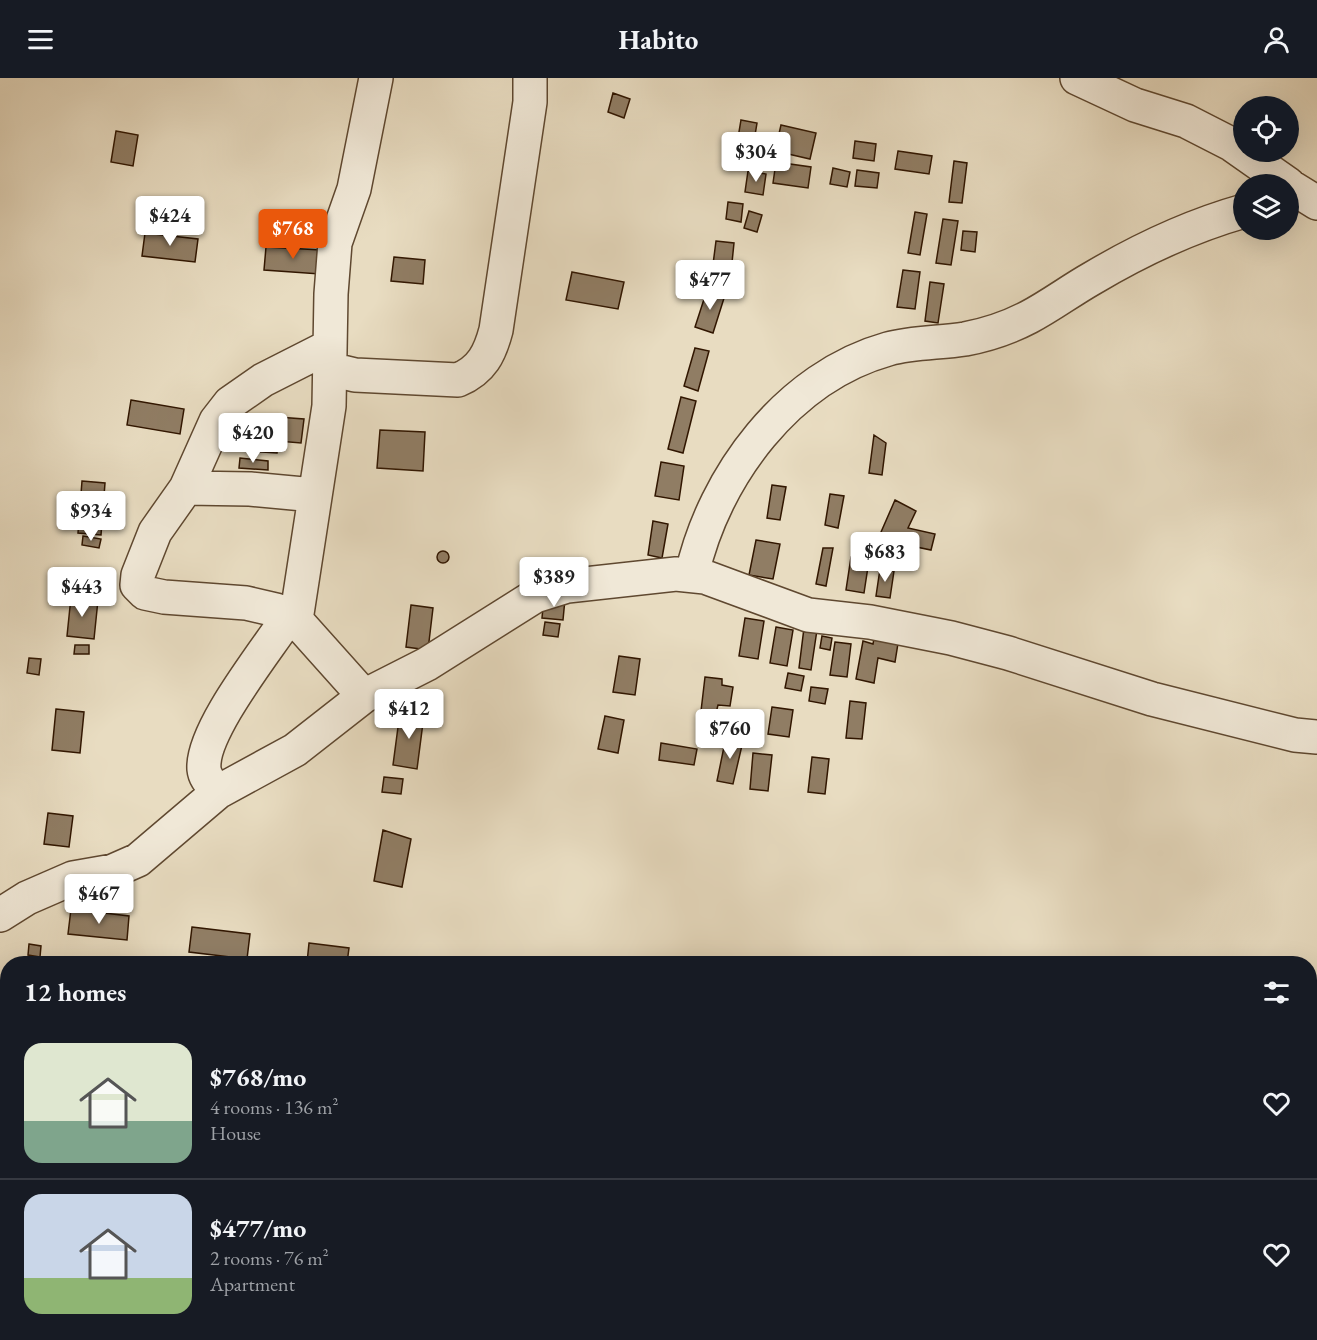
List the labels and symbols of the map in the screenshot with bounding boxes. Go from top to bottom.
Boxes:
pin: $304 [720,132,792,183]
pin: $424 [134,196,206,247]
pin: $768 [257,209,329,260]
pin: $477 [674,260,746,311]
pin: $420 [217,413,289,464]
pin: $934 [55,491,127,542]
pin: $683 [849,532,921,583]
pin: $389 [518,557,590,608]
pin: $443 [46,567,118,618]
pin: $412 [373,689,445,740]
pin: $760 [694,709,766,760]
pin: $467 [63,874,135,925]

